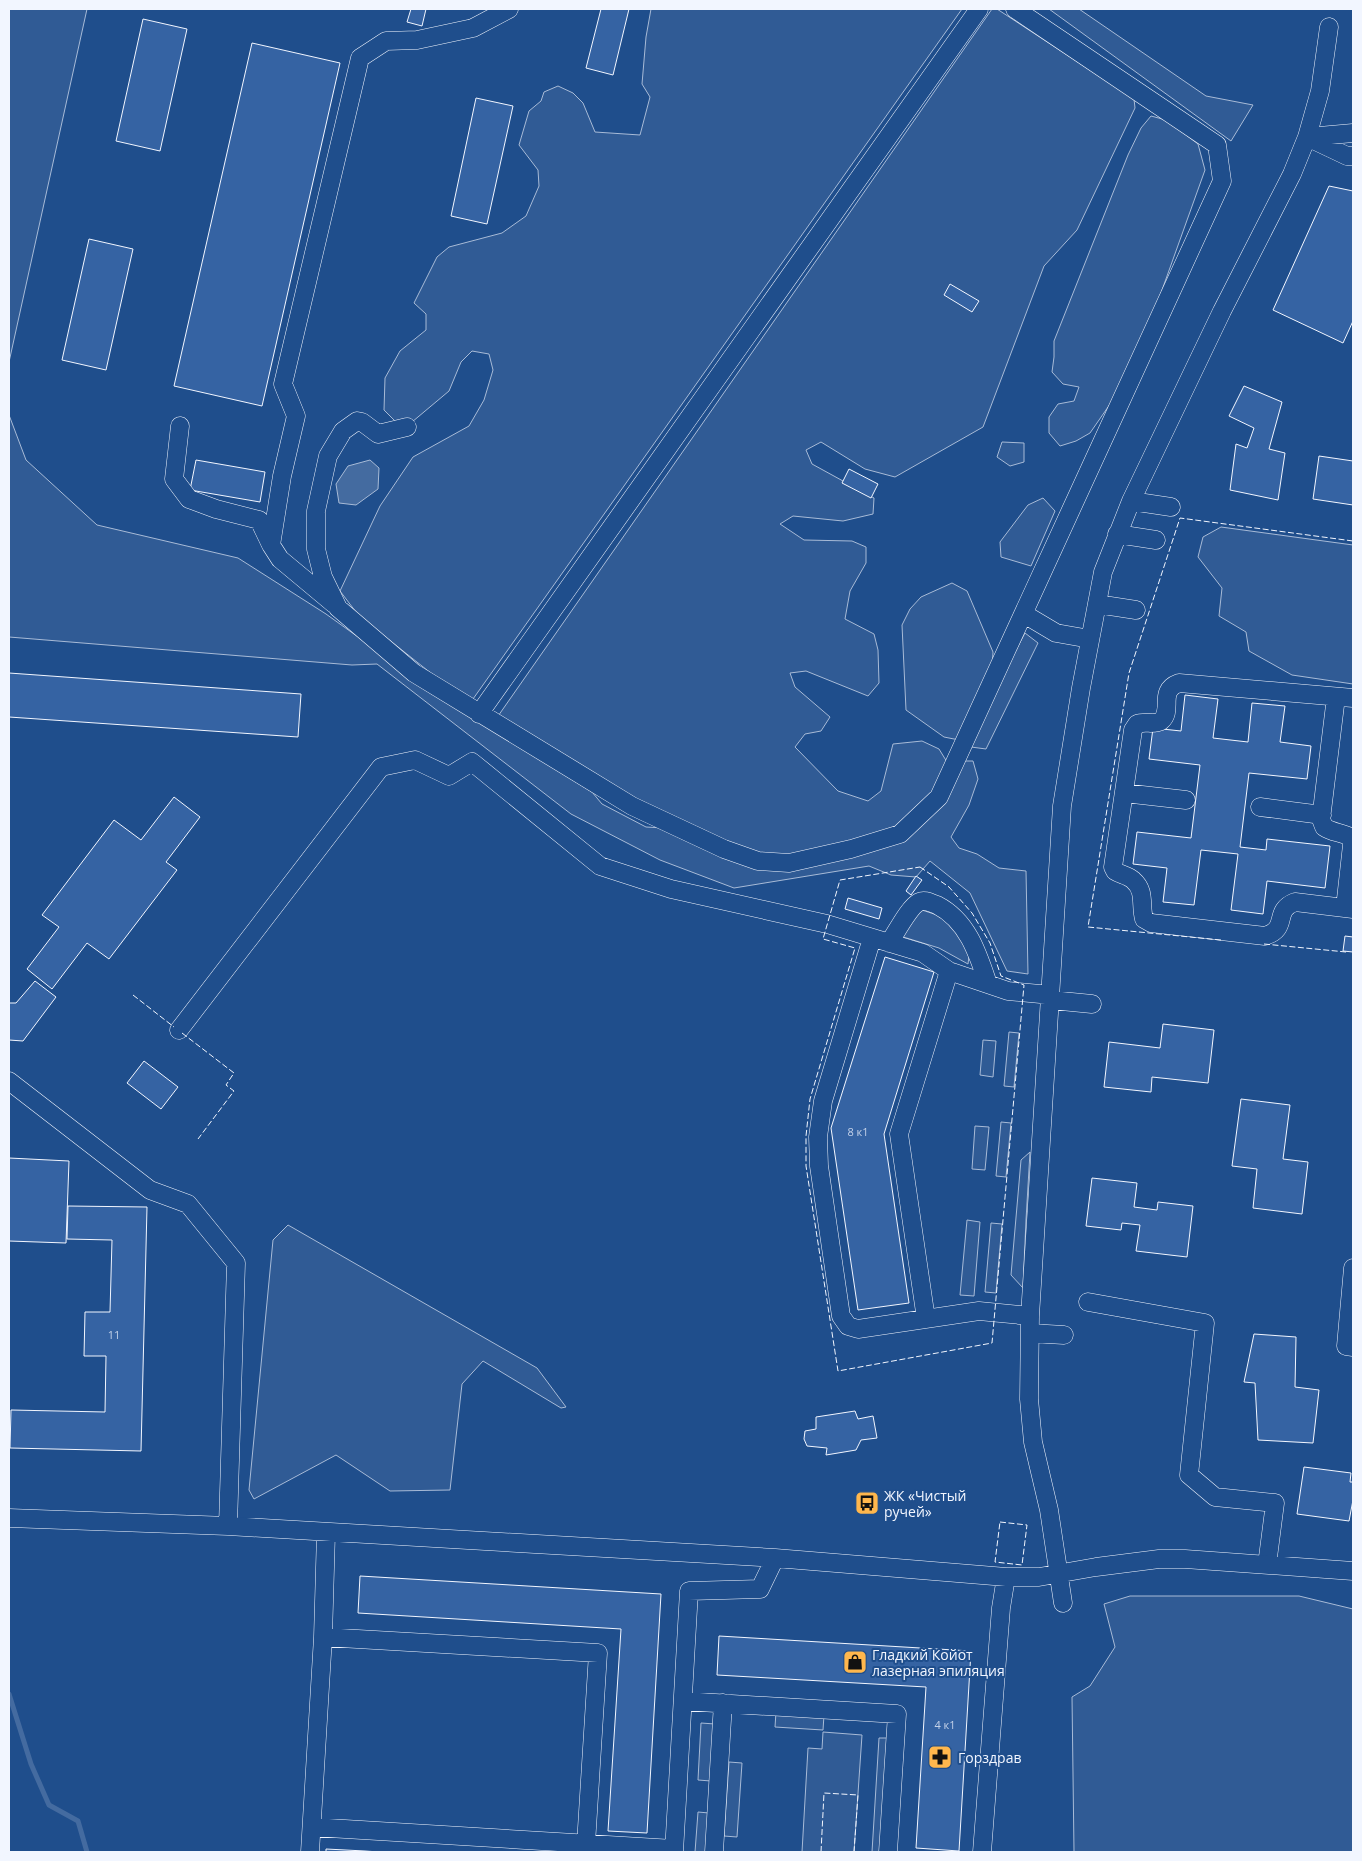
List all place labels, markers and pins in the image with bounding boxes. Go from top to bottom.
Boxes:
place label: ЖК «Чистый ручей» [884,1486,966,1521]
bus stop icon: ЖК «Чистый ручей» [854,1490,880,1516]
place label: Гладкий Койот лазерная эпиляция [872,1645,1005,1680]
shop icon: Гладкий Койот лазерная эпиляция [842,1649,868,1675]
pharmacy icon: Горздрав [927,1744,953,1770]
place label: Горздрав [958,1748,1021,1767]

